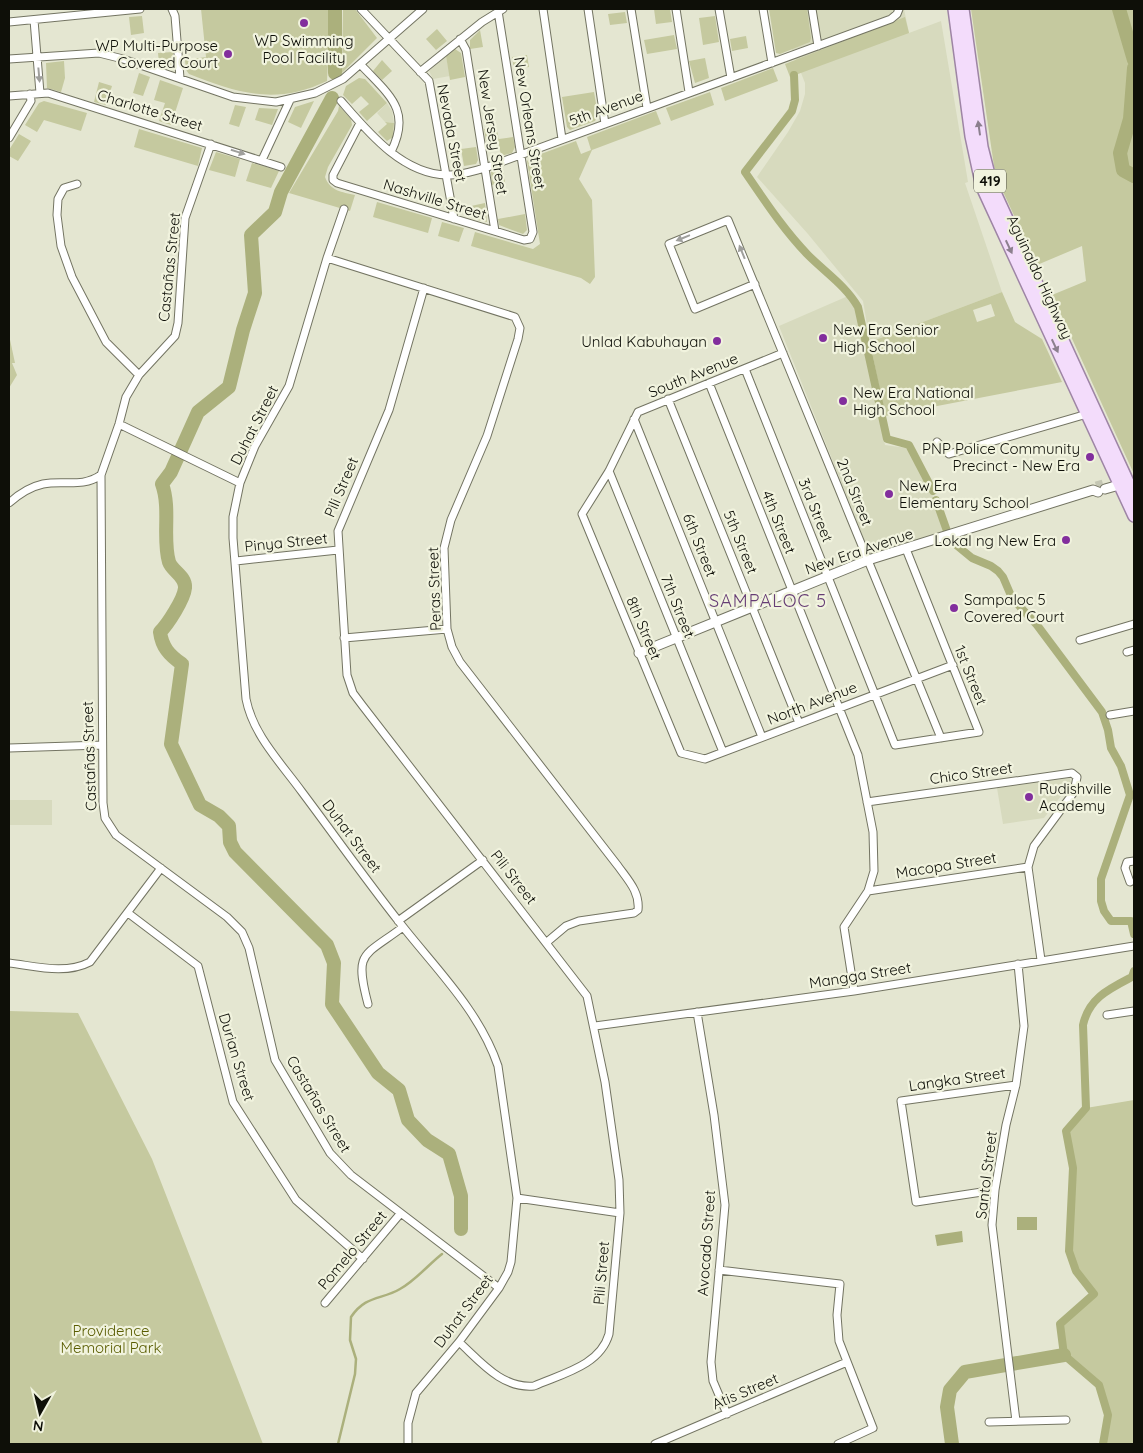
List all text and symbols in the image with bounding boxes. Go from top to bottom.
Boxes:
marker: WP Swimming Pool Facility [298,17,310,29]
place label: WP Swimming Pool Facility [254,31,354,67]
place label: WP Multi-Purpose Covered Court [95,36,218,72]
marker: WP Multi-Purpose Covered Court [222,48,234,60]
street label: New Orleans Street [510,55,550,191]
one-way arrow [35,67,43,83]
street label: New Jersey Street [474,68,512,196]
street label: Nevada Street [433,82,471,184]
street label: Charlotte Street [95,85,205,135]
street label: 5th Avenue [566,86,646,130]
one-way arrow [975,120,983,136]
one-way arrow [230,149,245,156]
road number: 419 [974,170,1006,192]
street label: Nashville Street [381,174,489,224]
street label: Castañas Street [154,211,184,323]
street label: Aguinaldo Highway [1003,212,1077,342]
one-way arrow [676,235,690,243]
one-way arrow [1005,240,1013,254]
one-way arrow [737,245,745,259]
place label: New Era Senior High School [833,320,939,356]
place label: Unlad Kabuhayan [581,332,707,351]
marker: New Era Senior High School [817,332,829,344]
marker: Unlad Kabuhayan [711,335,723,347]
one-way arrow [1051,339,1059,353]
street label: South Avenue [645,348,741,402]
street label: Duhat Street [226,382,282,468]
place label: New Era National High School [853,383,974,419]
marker: New Era National High School [837,395,849,407]
place label: PNP Police Community Precinct - New Era [922,439,1080,475]
marker: PNP Police Community Precinct - New Era [1084,451,1096,463]
street label: Pili Street [320,454,362,520]
street label: 2nd Street [833,455,877,529]
street label: 3rd Street [795,475,837,545]
place label: New Era Elementary School [899,476,1029,512]
street label: 4th Street [758,488,800,556]
marker: New Era Elementary School [883,488,895,500]
street label: 5th Street [720,507,762,577]
street label: 6th Street [679,510,721,580]
street label: New Era Avenue [802,524,916,578]
street label: Pinya Street [244,528,328,556]
place label: Lokal ng New Era [934,531,1056,550]
marker: Lokal ng New Era [1060,534,1072,546]
street label: Peras Street [423,547,445,631]
street label: 7th Street [657,572,699,640]
district label: SAMPALOC 5 [709,589,827,612]
place label: Sampaloc 5 Covered Court [964,590,1064,626]
street label: 8th Street [622,594,666,662]
marker: Sampaloc 5 Covered Court [948,602,960,614]
street label: 1st Street [950,642,992,708]
street label: North Avenue [764,677,860,729]
street label: Castañas Street [78,701,100,811]
street label: Chico Street [928,758,1014,788]
place label: Rudishville Academy [1039,779,1112,815]
marker: Rudishville Academy [1023,791,1035,803]
street label: Duhat Street [318,795,386,877]
street label: Pili Street [487,846,541,908]
street label: Macopa Street [894,848,998,882]
street label: Mangga Street [808,958,912,992]
street label: Durian Street [215,1011,259,1103]
street label: Castañas Street [283,1052,355,1156]
street label: Langka Street [908,1063,1006,1095]
street label: Santol Street [971,1130,1001,1220]
street label: Avocado Street [693,1189,719,1297]
street label: Pomelo Street [313,1207,391,1293]
street label: Pili Street [589,1240,613,1306]
street label: Duhat Street [429,1270,497,1352]
park label: Providence Memorial Park [61,1321,162,1357]
street label: Atis Street [709,1369,781,1413]
north arrow [15,1388,65,1438]
text: N [32,1416,45,1436]

